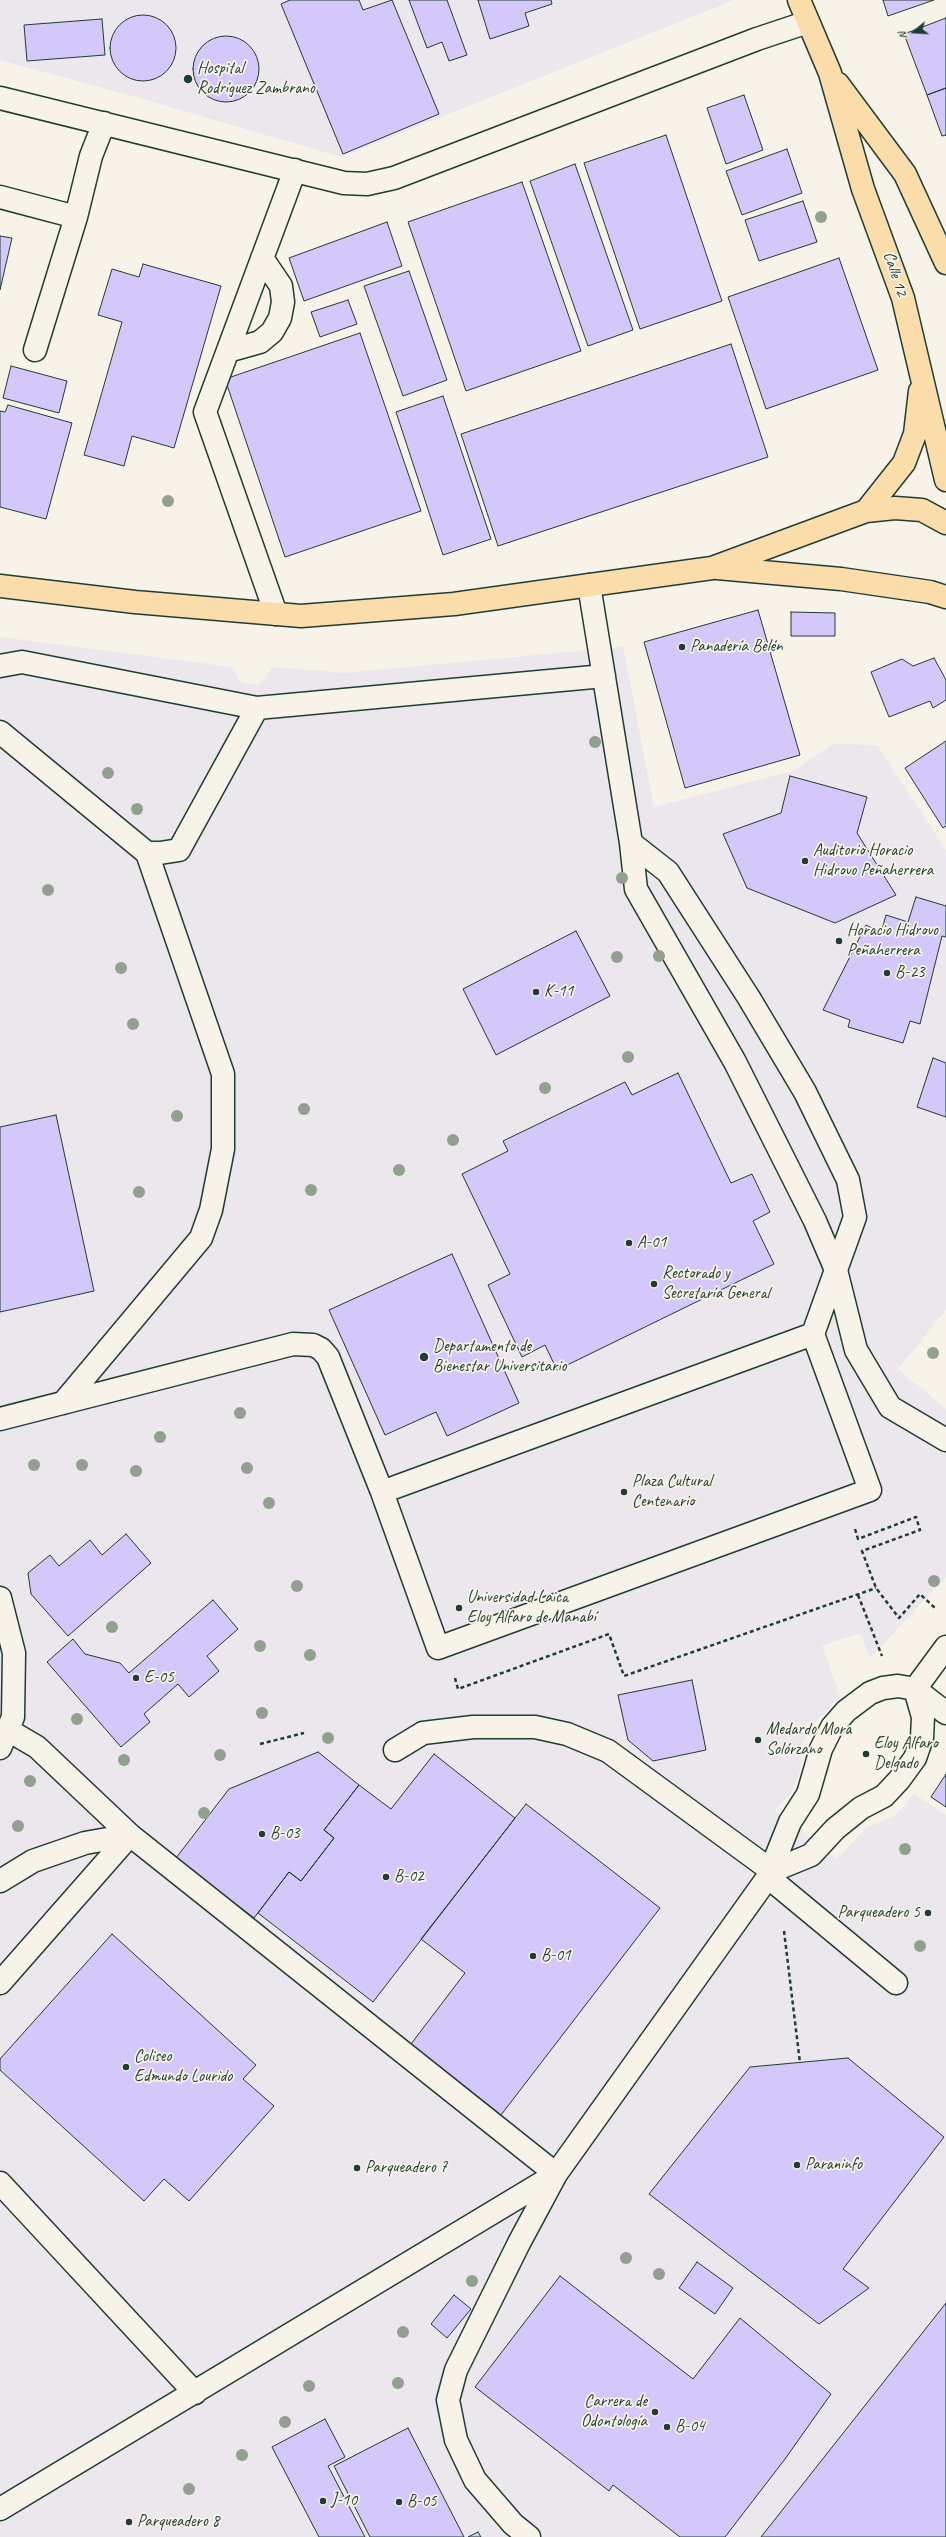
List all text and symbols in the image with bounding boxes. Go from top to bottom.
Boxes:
north arrow [894,12,934,52]
text: N [895,30,910,41]
place label: Hospital Rodríguez Zambrano [197,59,315,99]
marker: Hospital Rodríguez Zambrano [182,73,194,85]
street label: Calle 12 [878,249,912,299]
place label: Panadería Belén [690,637,783,657]
marker: Panadería Belén [677,642,687,652]
place label: Auditorio Horacio Hidrovo Peñaherrera [813,841,933,881]
marker: Auditorio Horacio Hidrovo Peñaherrera [800,856,810,866]
place label: Horacio Hidrovo Peñaherrera [847,921,938,961]
marker: Horacio Hidrovo Peñaherrera [834,936,844,946]
place label: B-23 [895,963,925,983]
marker: B-23 [882,968,892,978]
place label: K-11 [544,982,573,1002]
marker: K-11 [531,987,541,997]
place label: A-01 [637,1233,666,1253]
marker: A-01 [624,1238,634,1248]
place label: Rectorado y Secretaría General [662,1264,770,1304]
marker: Rectorado y Secretaría General [649,1279,659,1289]
place label: Departamento de Bienestar Universitario [433,1337,567,1377]
marker: Departamento de Bienestar Universitario [418,1351,430,1363]
place label: Plaza Cultural Centenario [632,1472,712,1512]
marker: Plaza Cultural Centenario [619,1487,629,1497]
place label: Universidad Laica Eloy Alfaro de Manabí [467,1588,596,1628]
marker: Universidad Laica Eloy Alfaro de Manabí [454,1603,464,1613]
place label: E-05 [144,1668,174,1688]
marker: E-05 [131,1673,141,1683]
place label: Medardo Mora Solórzano [766,1720,851,1760]
place label: Eloy Alfaro Delgado [874,1734,938,1774]
marker: Medardo Mora Solórzano [753,1735,763,1745]
marker: Eloy Alfaro Delgado [861,1749,871,1759]
place label: B-03 [270,1824,300,1844]
marker: B-03 [257,1829,267,1839]
place label: B-02 [394,1867,424,1887]
marker: B-02 [381,1872,391,1882]
place label: Parqueadero 5 [837,1903,920,1923]
marker: Parqueadero 5 [923,1908,933,1918]
place label: B-01 [541,1946,571,1966]
marker: B-01 [528,1951,538,1961]
place label: Coliseo Edmundo Lourido [134,2047,232,2087]
marker: Coliseo Edmundo Lourido [121,2062,131,2072]
place label: Paraninfo [805,2155,862,2175]
place label: Parqueadero 7 [365,2158,448,2178]
marker: Paraninfo [792,2160,802,2170]
marker: Parqueadero 7 [352,2163,362,2173]
place label: Carrera de Odontología [581,2392,647,2432]
marker: Carrera de Odontología [650,2407,660,2417]
place label: B-04 [675,2417,705,2437]
marker: B-04 [662,2422,672,2432]
place label: J-10 [331,2491,357,2511]
place label: B-05 [407,2492,437,2512]
marker: J-10 [318,2496,328,2506]
marker: B-05 [394,2497,404,2507]
place label: Parqueadero 8 [137,2512,220,2532]
marker: Parqueadero 8 [124,2517,134,2527]

